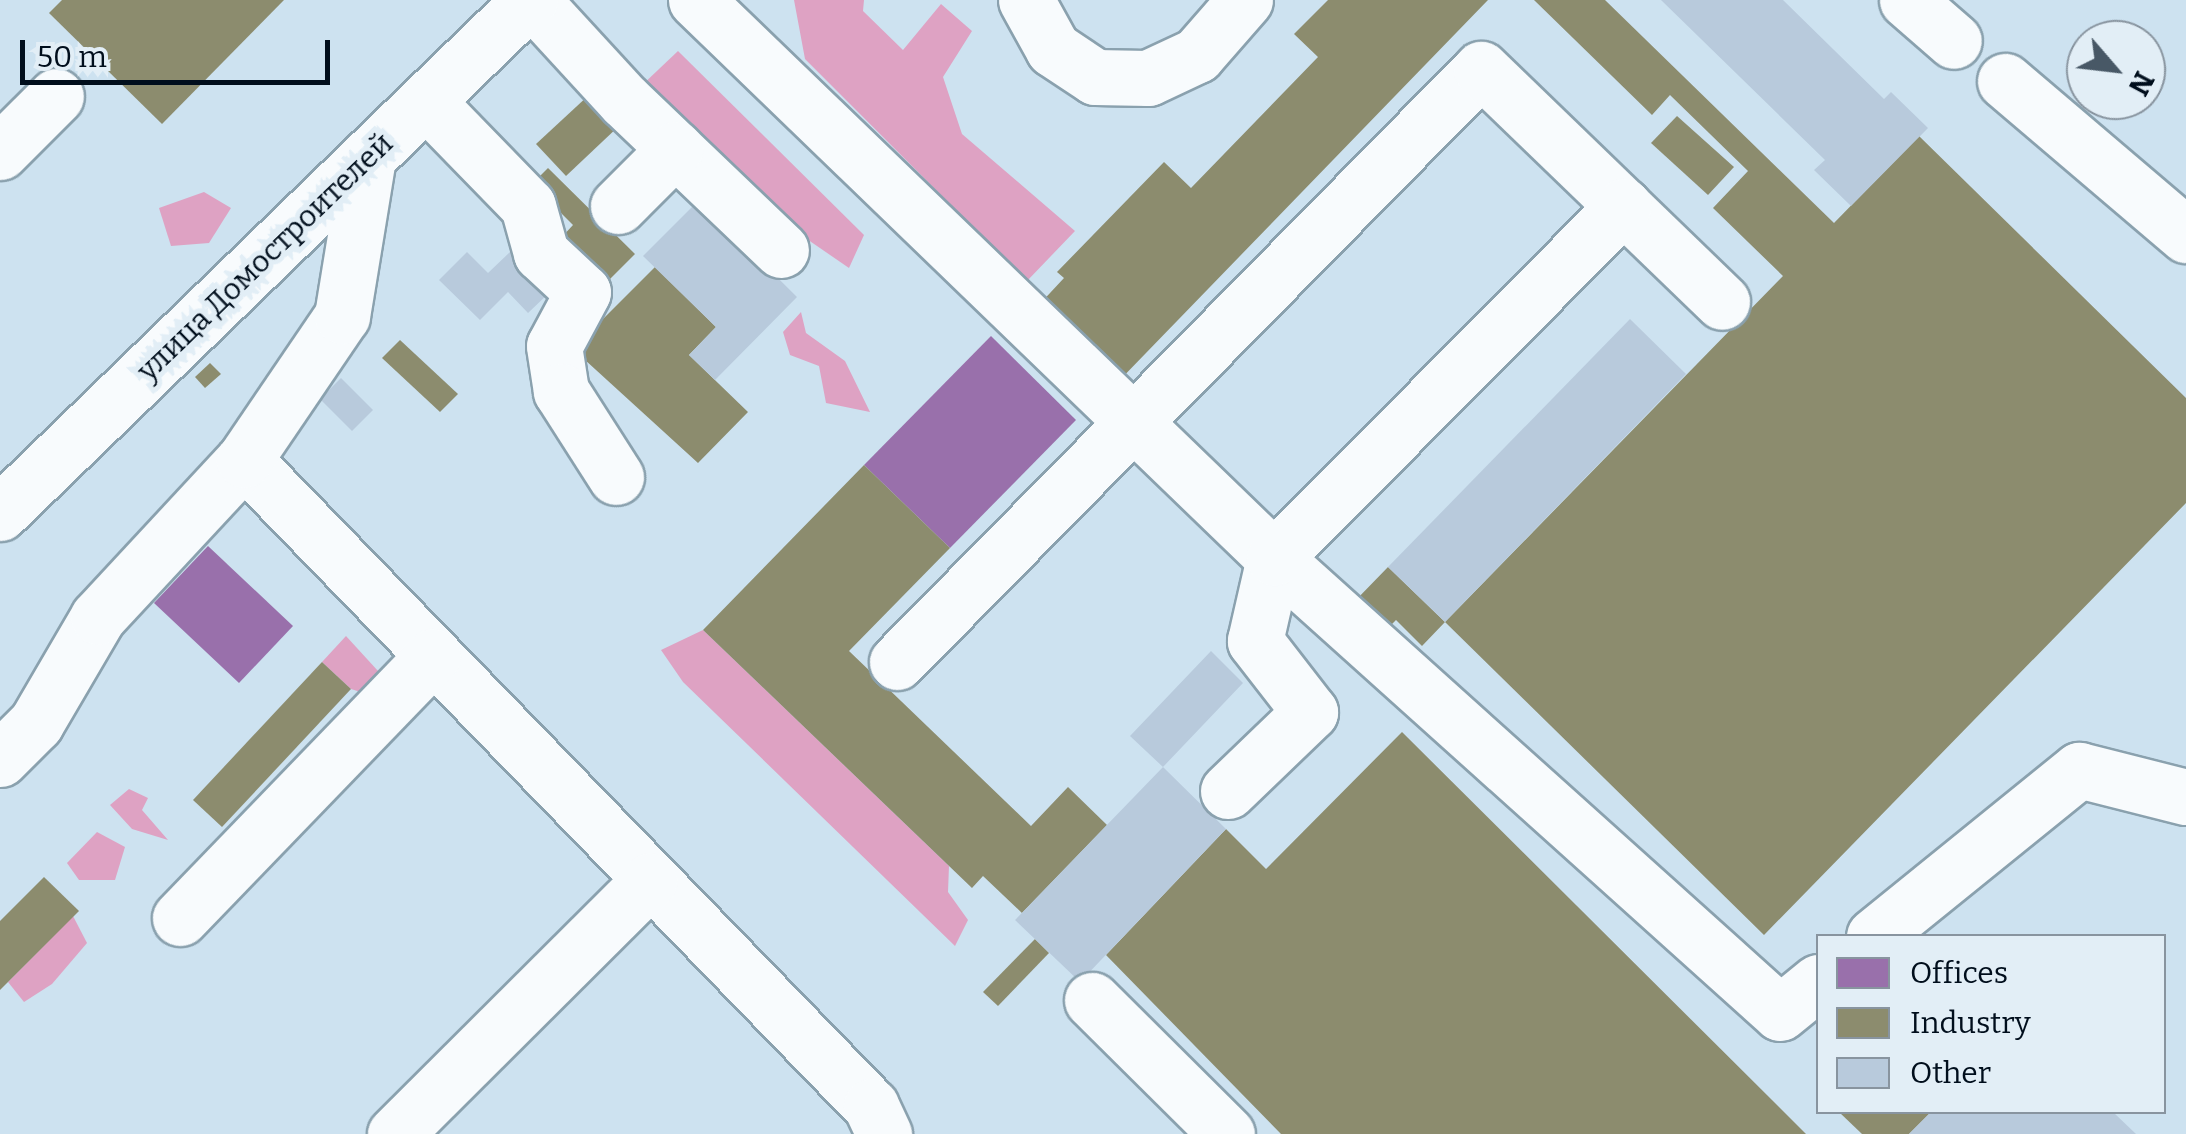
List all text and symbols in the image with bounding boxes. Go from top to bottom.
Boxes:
scale bar [25,20,335,82]
north arrow [2066,20,2166,120]
text: 50 m [37,39,107,75]
text: N [2122,66,2161,101]
street label: улица Домостроителей [130,126,400,388]
legend [1816,934,2166,1114]
text: Offices [1910,955,2008,991]
text: Industry [1910,1005,2031,1041]
text: Other [1910,1055,1991,1091]

